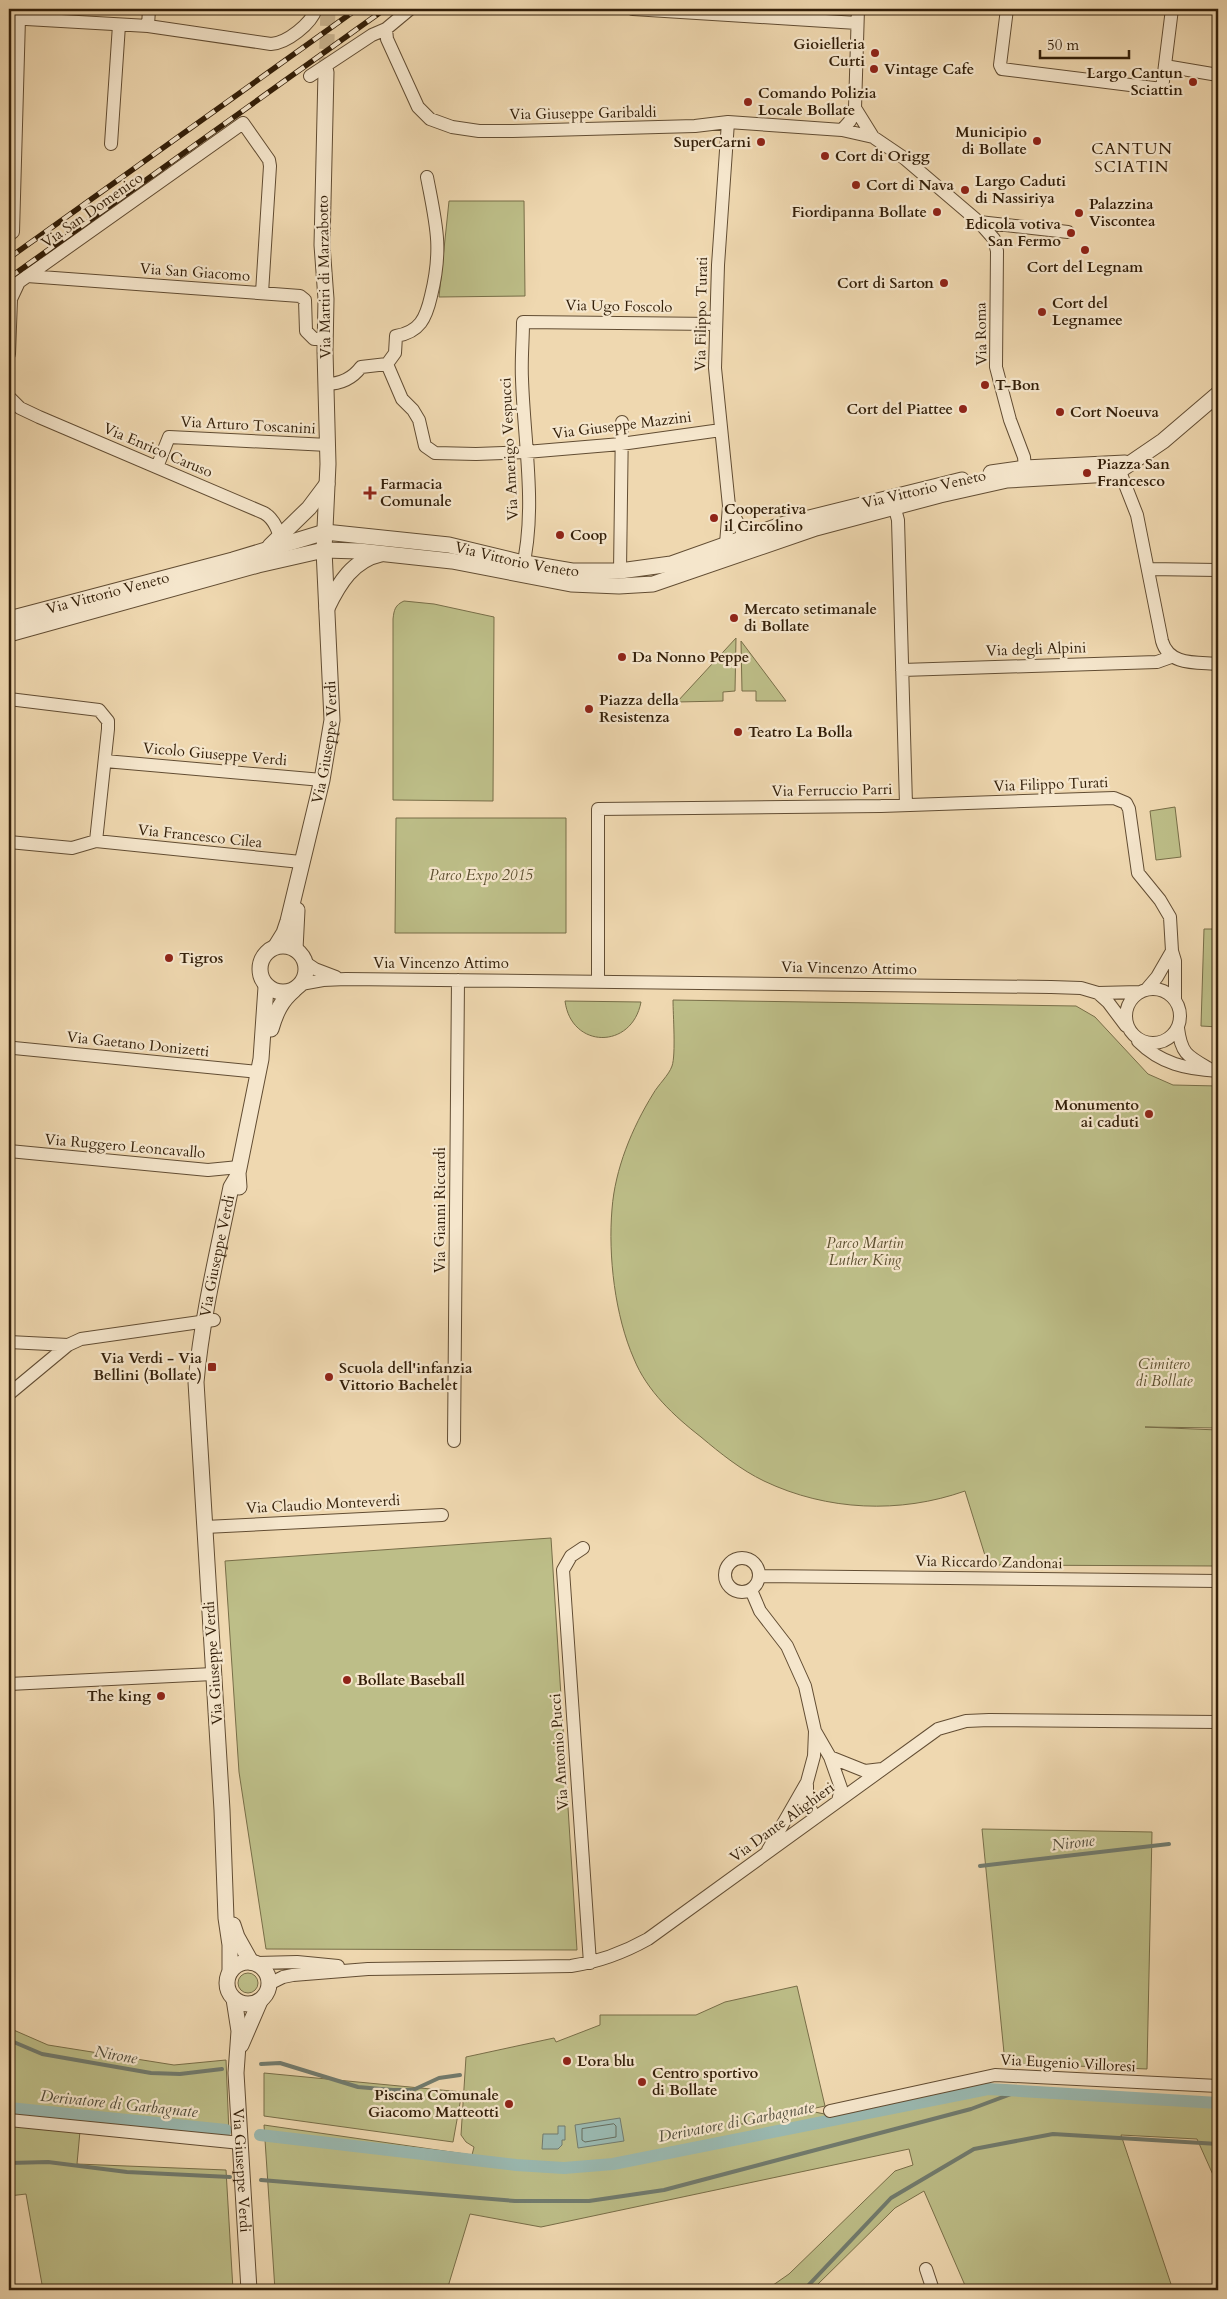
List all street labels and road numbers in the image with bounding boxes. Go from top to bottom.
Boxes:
street label: Via Giuseppe Garibaldi [509,102,657,124]
street label: Via San Domenico [37,167,147,253]
street label: Via Martiri di Marzabotto [313,195,335,359]
street label: Via Filippo Turati [690,256,712,372]
street label: Via San Giacomo [139,258,251,286]
street label: Via Ugo Foscolo [565,295,673,317]
street label: Via Roma [970,302,992,366]
street label: Via Amerigo Vespucci [495,377,523,521]
street label: Via Giuseppe Mazzini [551,407,693,443]
street label: Via Arturo Toscanini [180,411,316,439]
street label: Via Enrico Caruso [100,418,216,482]
street label: Via Vittorio Veneto [860,465,988,513]
street label: Via Vittorio Veneto [453,537,579,581]
street label: Via Vittorio Veneto [44,567,171,619]
street label: Via degli Alpini [985,637,1087,661]
street label: Via Giuseppe Verdi [307,680,342,806]
street label: Vicolo Giuseppe Verdi [142,738,288,770]
street label: Via Filippo Turati [993,772,1109,796]
street label: Via Ferruccio Parri [771,779,893,801]
street label: Via Francesco Cilea [137,820,264,853]
street label: Via Vincenzo Attimo [373,953,509,973]
street label: Via Vincenzo Attimo [781,957,917,979]
street label: Via Gaetano Donizetti [66,1027,210,1061]
street label: Via Ruggero Leoncavallo [44,1129,206,1163]
street label: Via Gianni Riccardi [430,1147,450,1273]
street label: Via Giuseppe Verdi [195,1193,239,1319]
street label: Via Claudio Monteverdi [245,1490,401,1518]
street label: Via Riccardo Zandonai [915,1551,1063,1573]
street label: Via Giuseppe Verdi [199,1600,227,1726]
street label: Via Antonio Pucci [545,1693,573,1811]
street label: Via Dante Alighieri [726,1777,838,1867]
street label: Via Eugenio Villoresi [1000,2049,1136,2077]
street label: Via Giuseppe Verdi [228,2108,256,2233]

